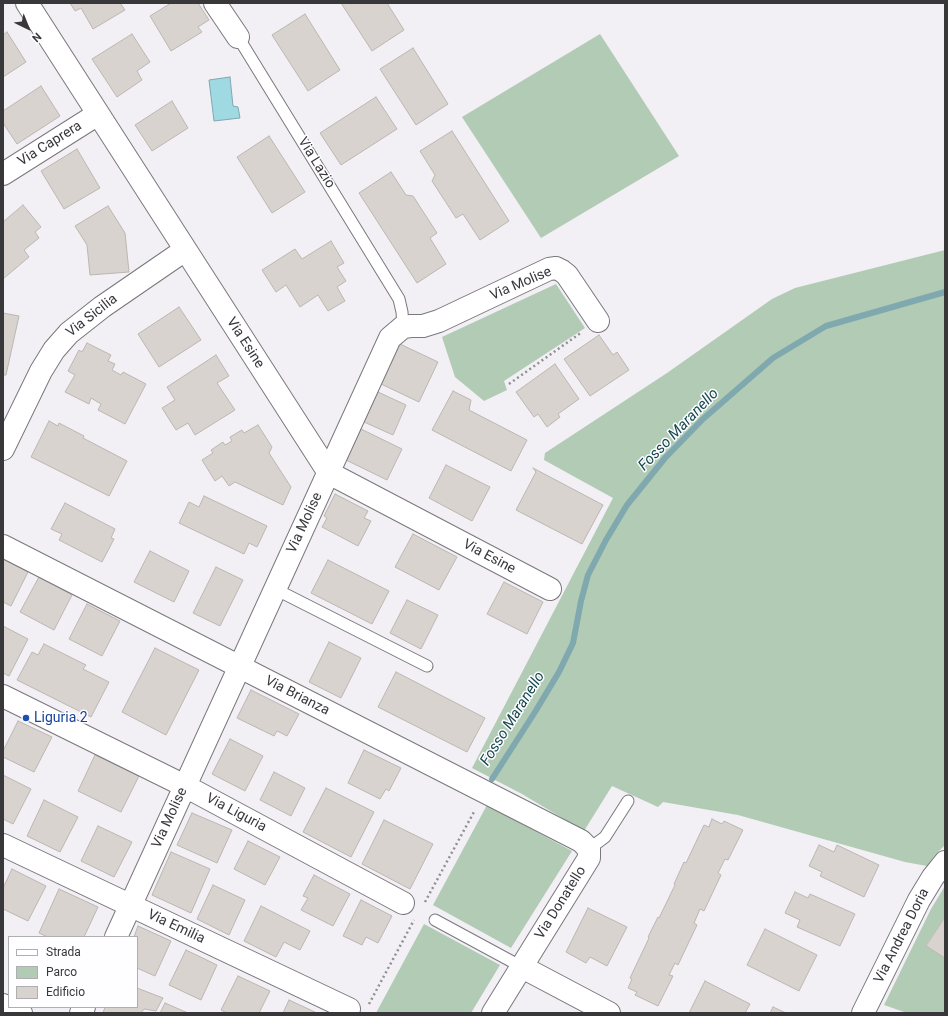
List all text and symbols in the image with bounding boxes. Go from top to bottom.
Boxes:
north arrow [8,8,48,48]
text: N [29,30,44,45]
street label: Via Caprera [15,118,85,170]
street label: Via Lazio [294,134,338,192]
street label: Via Molise [488,264,554,304]
street label: Via Sicilia [63,291,121,341]
street label: Via Esine [222,314,268,372]
water label: Fosso Maranello [635,385,723,475]
street label: Via Molise [284,490,326,556]
street label: Via Esine [460,536,518,578]
water label: Fosso Maranello [477,669,549,769]
street label: Via Brianza [262,673,332,719]
place label: Liguria 2 [34,710,88,726]
marker: Liguria 2 [21,713,31,723]
street label: Via Molise [149,785,191,851]
street label: Via Liguria [203,790,269,836]
street label: Via Donatello [532,863,590,943]
street label: Via Andrea Doria [871,886,933,986]
street label: Via Emilia [145,906,207,948]
legend [8,936,138,1008]
text: Strada [46,945,81,959]
text: Parco [46,965,77,979]
text: Edificio [46,985,85,999]

